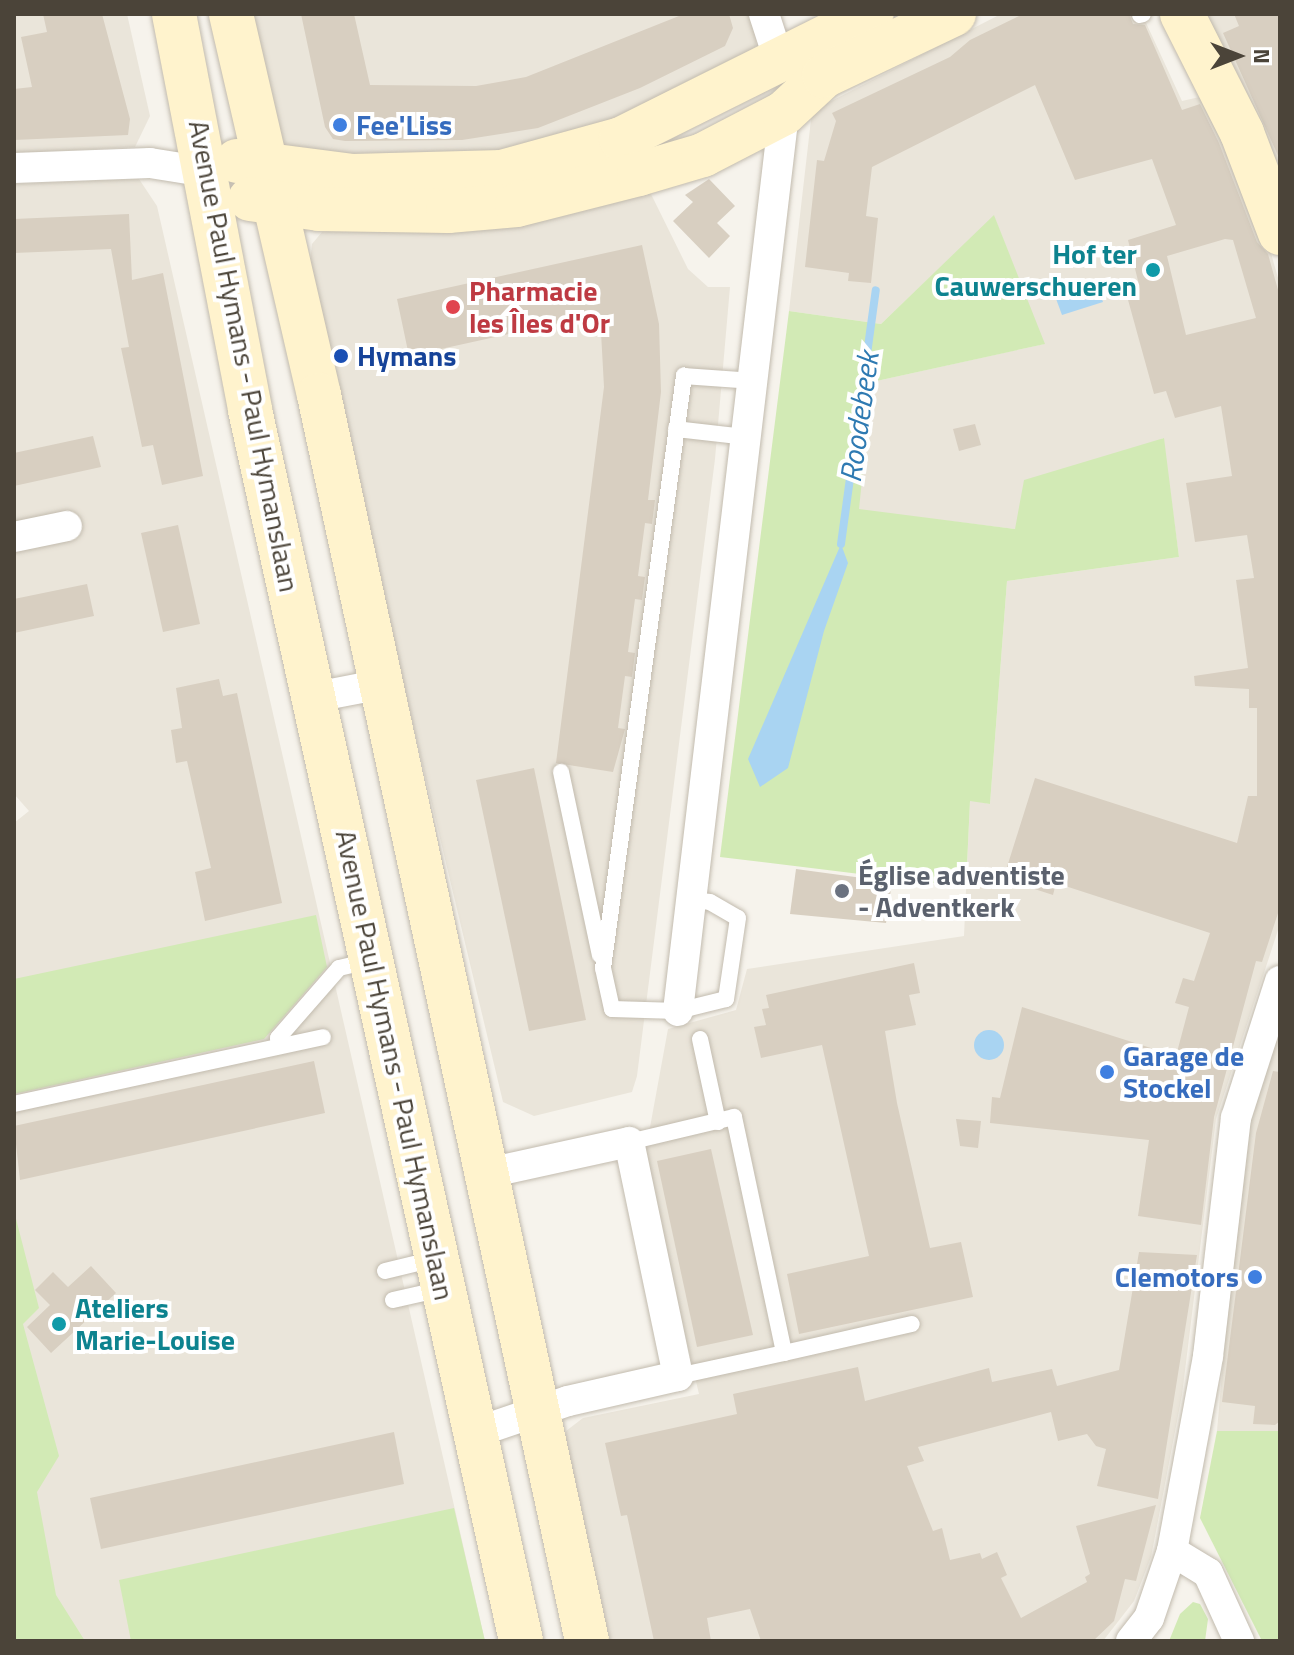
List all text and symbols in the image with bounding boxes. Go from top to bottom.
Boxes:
north arrow [1198,16,1278,96]
text: N [1245,48,1279,64]
place label: Fee'Liss [356,108,452,142]
marker: Fee'Liss [331,116,349,134]
street label: Avenue Paul Hymans - Paul Hymanslaan [182,117,306,595]
place label: Hof ter Cauwerschueren [935,237,1137,303]
marker: Hof ter Cauwerschueren [1144,261,1162,279]
place label: Pharmacie les Îles d'Or [469,274,610,340]
marker: Pharmacie les Îles d'Or [444,298,462,316]
place label: Hymans [357,339,456,373]
marker: Hymans [332,347,350,365]
water label: Roodebeek [832,349,886,485]
street label: Avenue Paul Hymans - Paul Hymanslaan [329,827,461,1303]
place label: Église adventiste - Adventkerk [858,858,1065,924]
marker: Église adventiste - Adventkerk [833,882,851,900]
place label: Garage de Stockel [1123,1039,1244,1105]
marker: Garage de Stockel [1098,1063,1116,1081]
place label: Clemotors [1115,1260,1239,1294]
marker: Clemotors [1246,1268,1264,1286]
place label: Ateliers Marie-Louise [75,1291,235,1357]
marker: Ateliers Marie-Louise [50,1315,68,1333]

